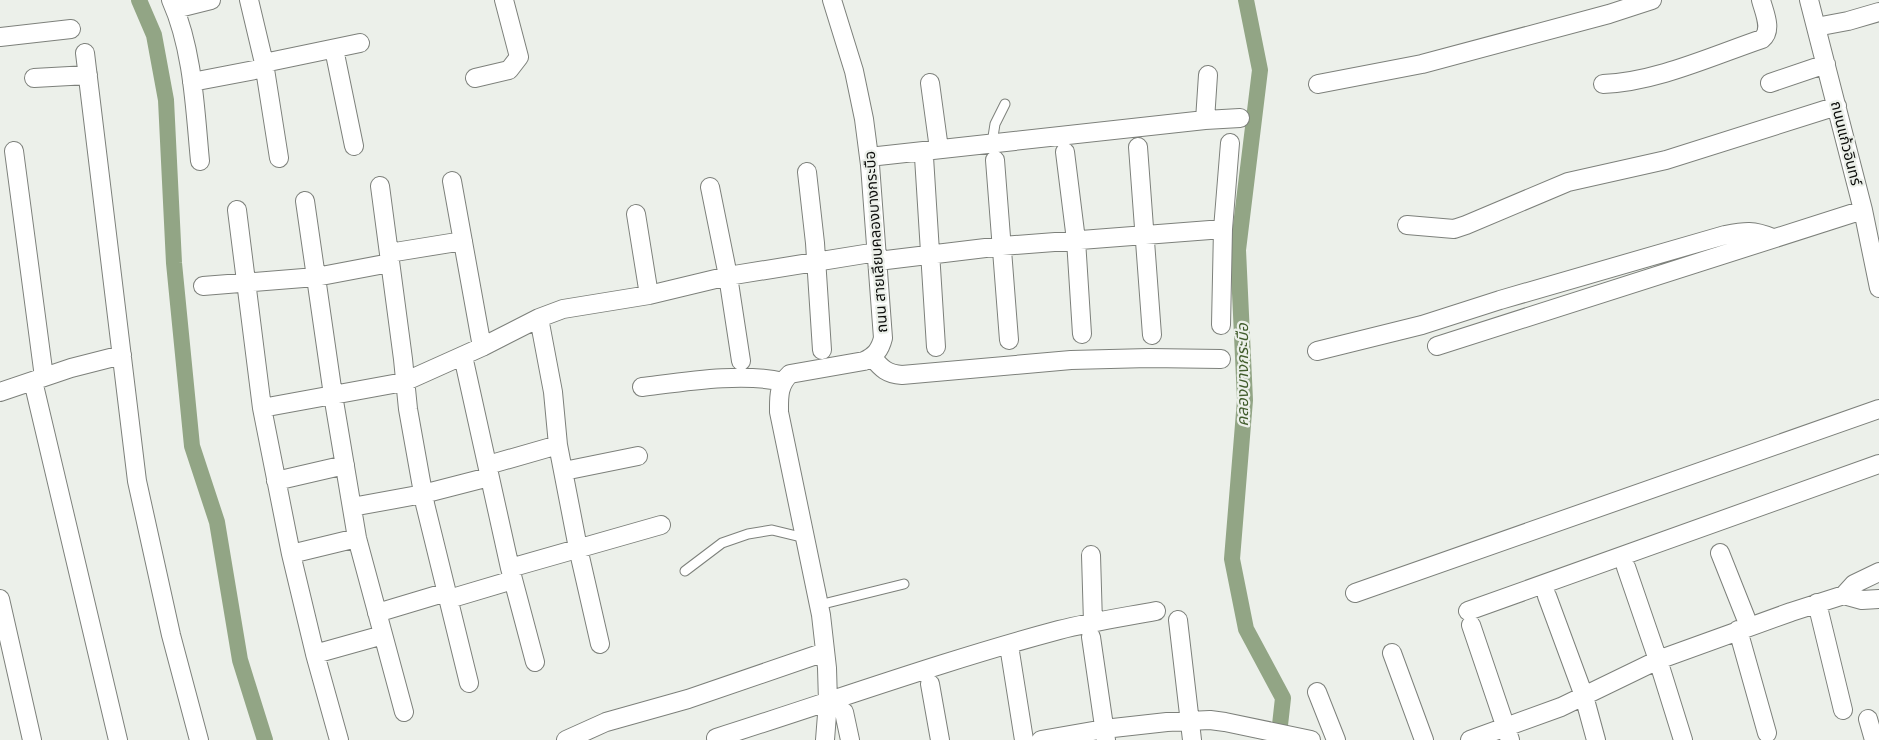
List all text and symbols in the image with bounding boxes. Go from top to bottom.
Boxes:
street label: ถนนแก้วอินทร์ [1828,99,1866,188]
street label: ถนน สายเลียบคลองบางกระบือ [860,150,890,334]
water label: คลองบางกระบือ [1232,323,1252,427]

